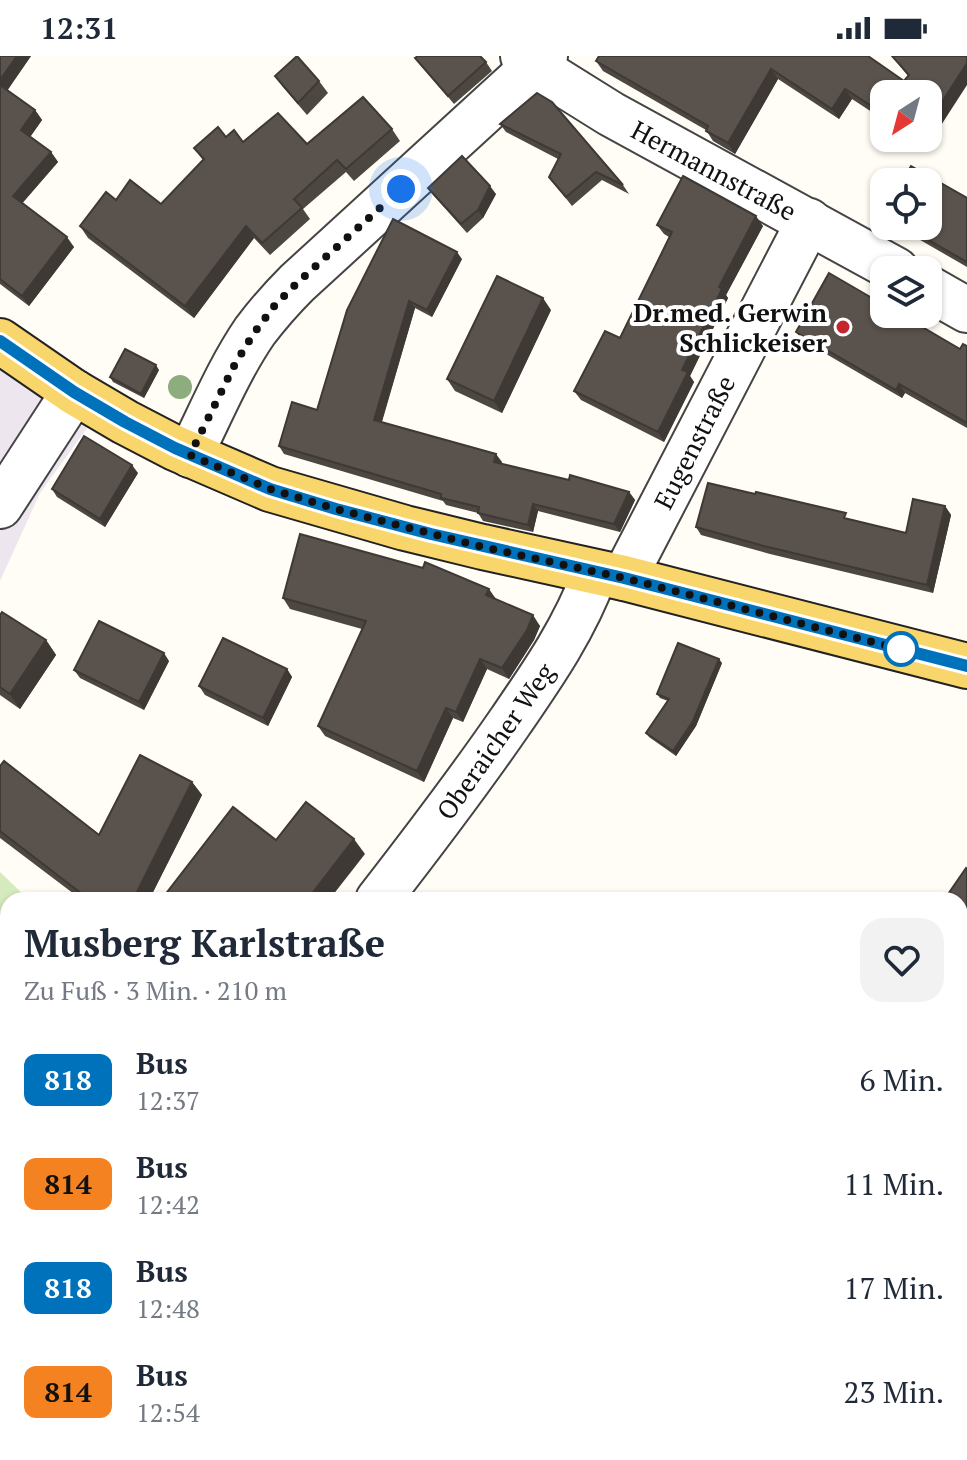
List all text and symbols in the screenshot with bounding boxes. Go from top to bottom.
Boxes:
text: 12:31 [40,8,118,48]
north arrow [870,80,942,152]
map controls [870,80,942,328]
street label: Hermannstraße [626,112,802,228]
button: locate [870,168,942,240]
your location [381,169,421,209]
button: layers [870,256,942,328]
place label: Dr.med. Gerwin Schlickeiser [633,295,828,359]
marker: Dr.med. Gerwin Schlickeiser [834,318,852,336]
street label: Eugenstraße [646,369,742,515]
unlabelled marker [884,632,918,666]
street label: Oberaicher Weg [428,656,562,826]
text: Musberg Karlstraße [24,918,385,968]
button: heart [860,918,944,1002]
text: Zu Fuß · 3 Min. · 210 m [24,973,287,1007]
text: Bus [136,1043,188,1083]
text: 6 Min. [859,1060,944,1100]
text: 818 [44,1061,92,1098]
text: 12:37 [136,1083,200,1117]
text: Bus [136,1147,188,1187]
text: 11 Min. [844,1164,944,1204]
text: 814 [44,1165,92,1202]
text: 12:42 [136,1187,200,1221]
text: Bus [136,1251,188,1291]
text: 17 Min. [844,1268,944,1308]
text: 818 [44,1269,92,1306]
text: 12:48 [136,1291,200,1325]
text: Bus [136,1355,188,1395]
text: 23 Min. [844,1372,944,1412]
text: 814 [44,1373,92,1410]
text: 12:54 [136,1395,200,1429]

